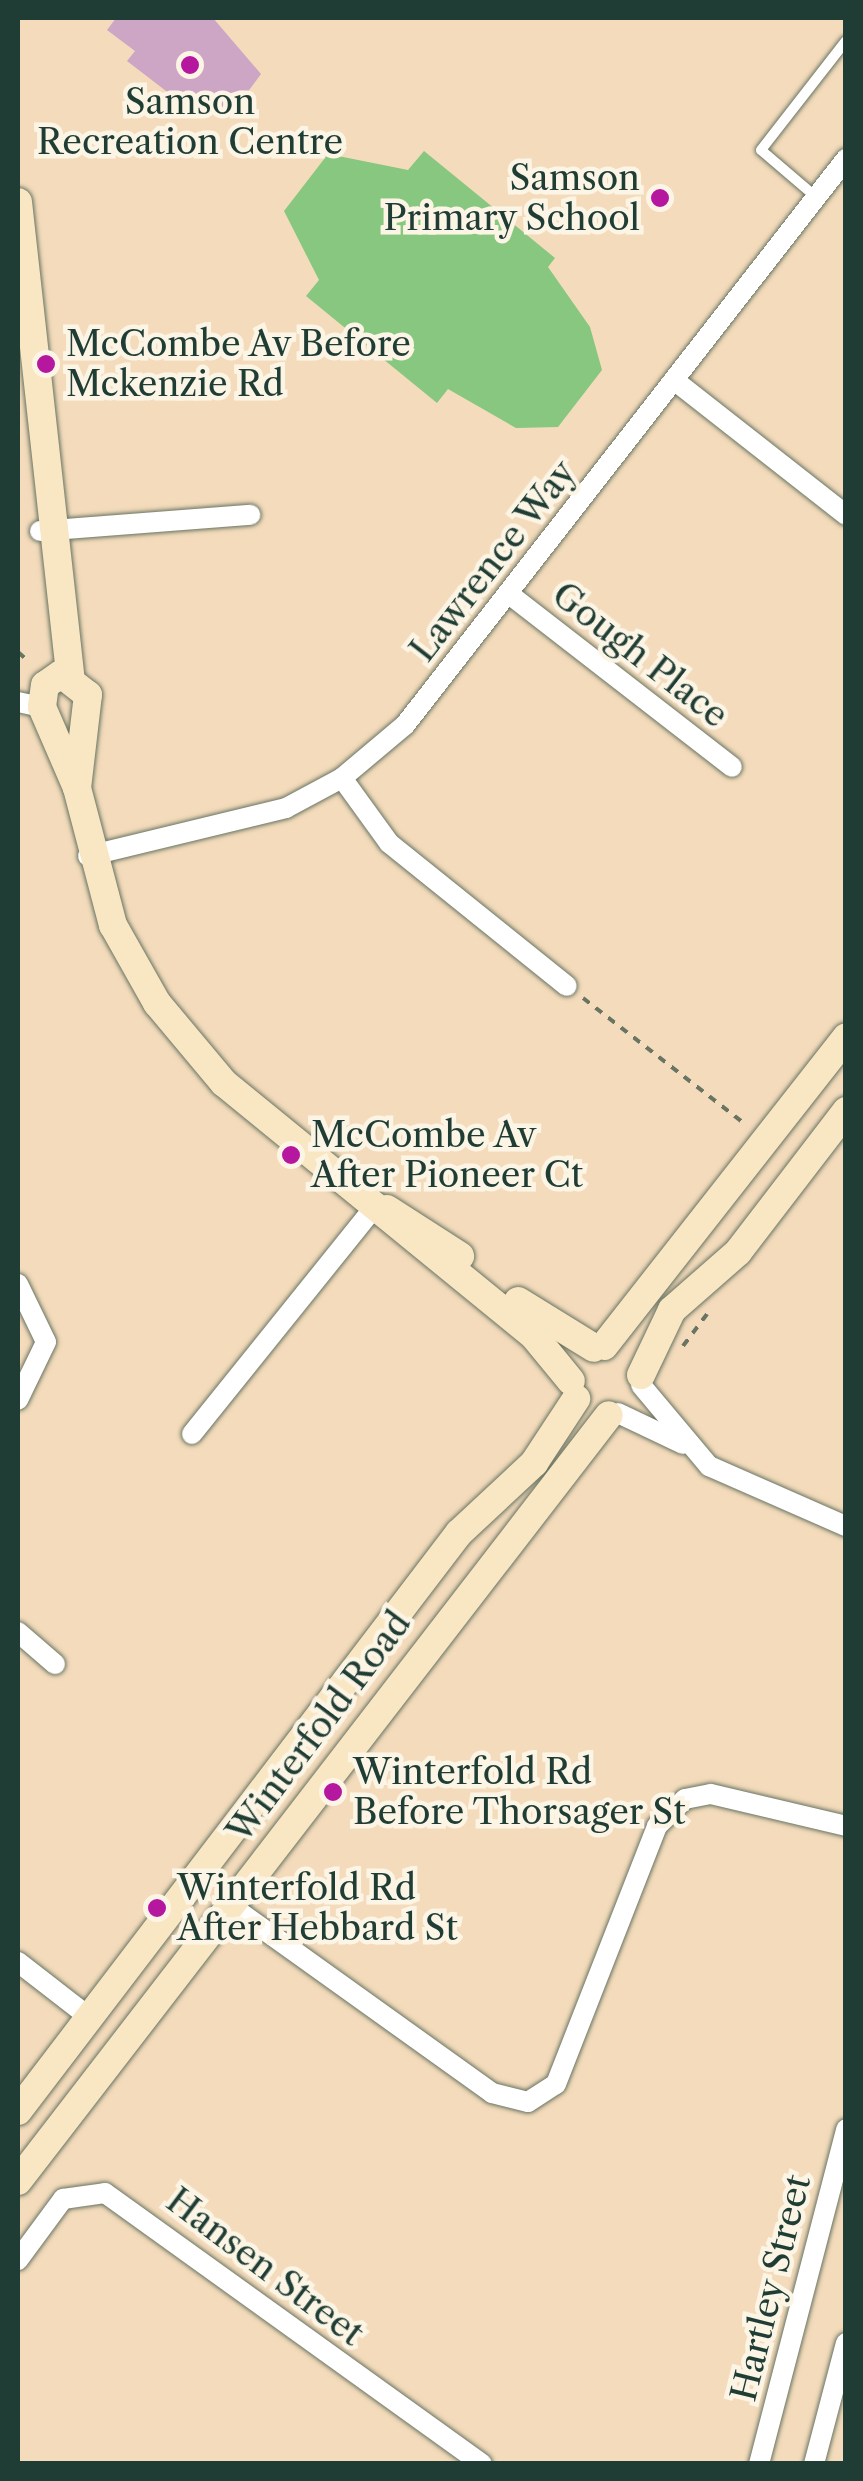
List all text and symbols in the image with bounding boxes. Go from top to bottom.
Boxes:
marker: Samson Recreation Centre [179,54,201,76]
place label: Samson Recreation Centre [37,81,343,163]
place label: Samson Primary School [382,157,640,239]
marker: Samson Primary School [649,187,671,209]
place label: McCombe Av Before Mckenzie Rd [66,323,413,405]
marker: McCombe Av Before Mckenzie Rd [35,353,57,375]
street label: Lawrence Way [401,452,585,670]
street label: Gough Place [544,574,736,736]
place label: McCombe Av After Pioneer Ct [311,1114,585,1196]
marker: McCombe Av After Pioneer Ct [280,1144,302,1166]
street label: Winterfold Road [218,1603,420,1851]
place label: Winterfold Rd Before Thorsager St [353,1751,687,1833]
marker: Winterfold Rd Before Thorsager St [322,1781,344,1803]
place label: Winterfold Rd After Hebbard St [177,1867,459,1949]
marker: Winterfold Rd After Hebbard St [146,1897,168,1919]
street label: Hartley Street [722,2170,820,2406]
street label: Hansen Street [158,2179,372,2355]

